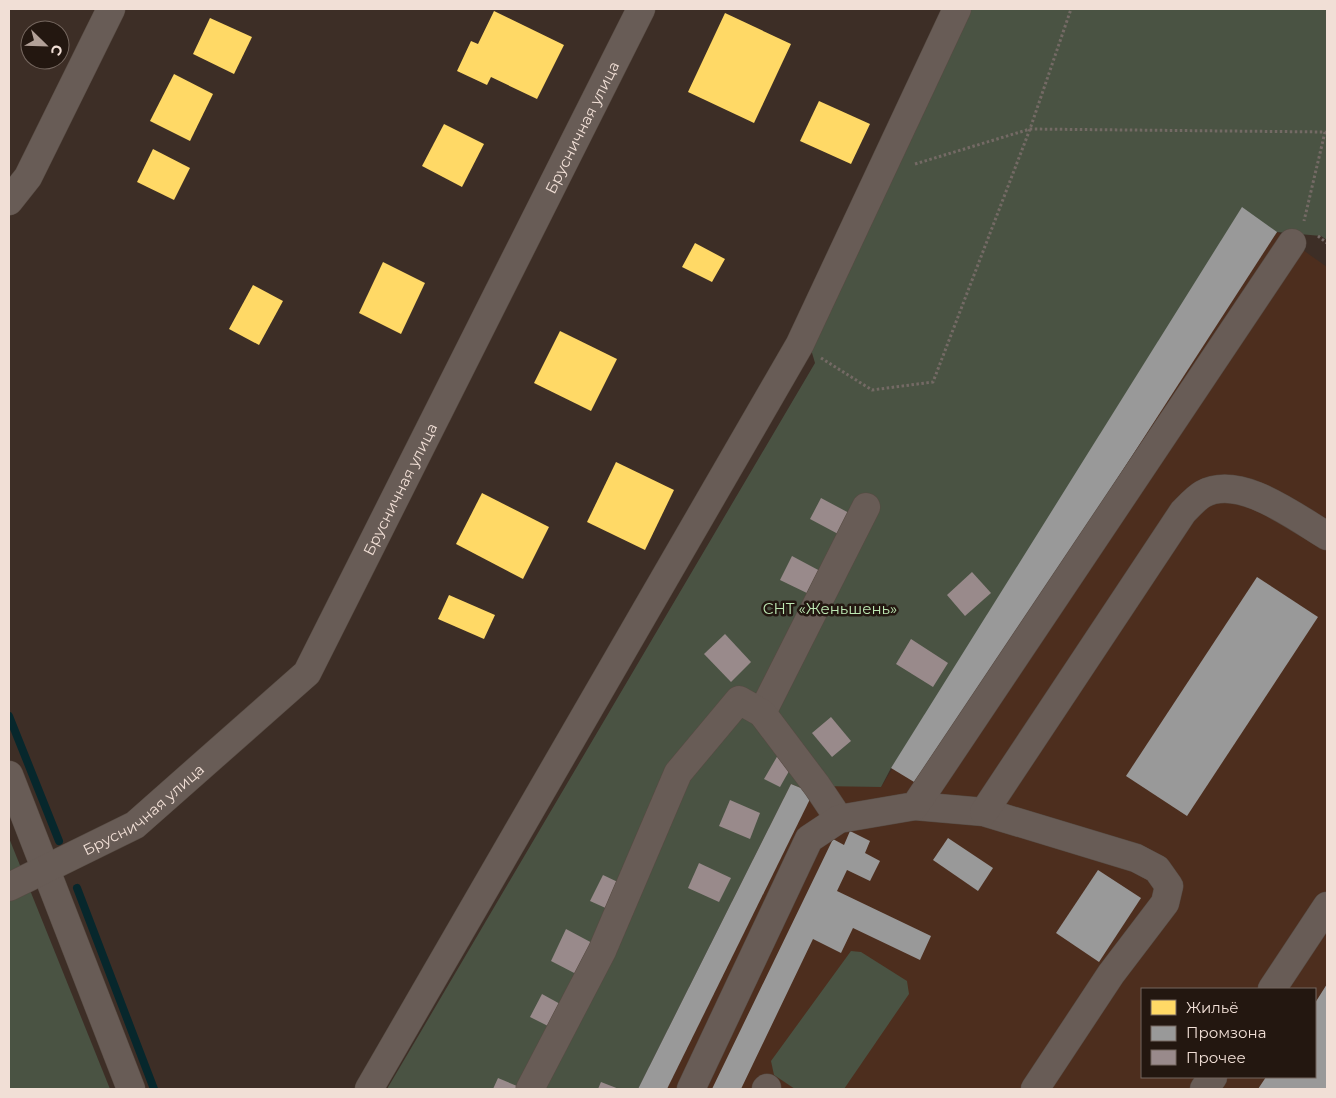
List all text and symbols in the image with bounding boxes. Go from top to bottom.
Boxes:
north arrow [20,20,70,70]
text: С [47,42,67,58]
street label: Брусничная улица [540,58,623,197]
street label: Брусничная улица [358,420,441,558]
park label: СНТ «Женьшень» [763,599,897,618]
street label: Брусничная улица [79,759,208,859]
legend [1141,988,1316,1078]
text: Жильё [1186,998,1239,1017]
text: Промзона [1186,1023,1266,1042]
text: Прочее [1186,1048,1246,1067]

